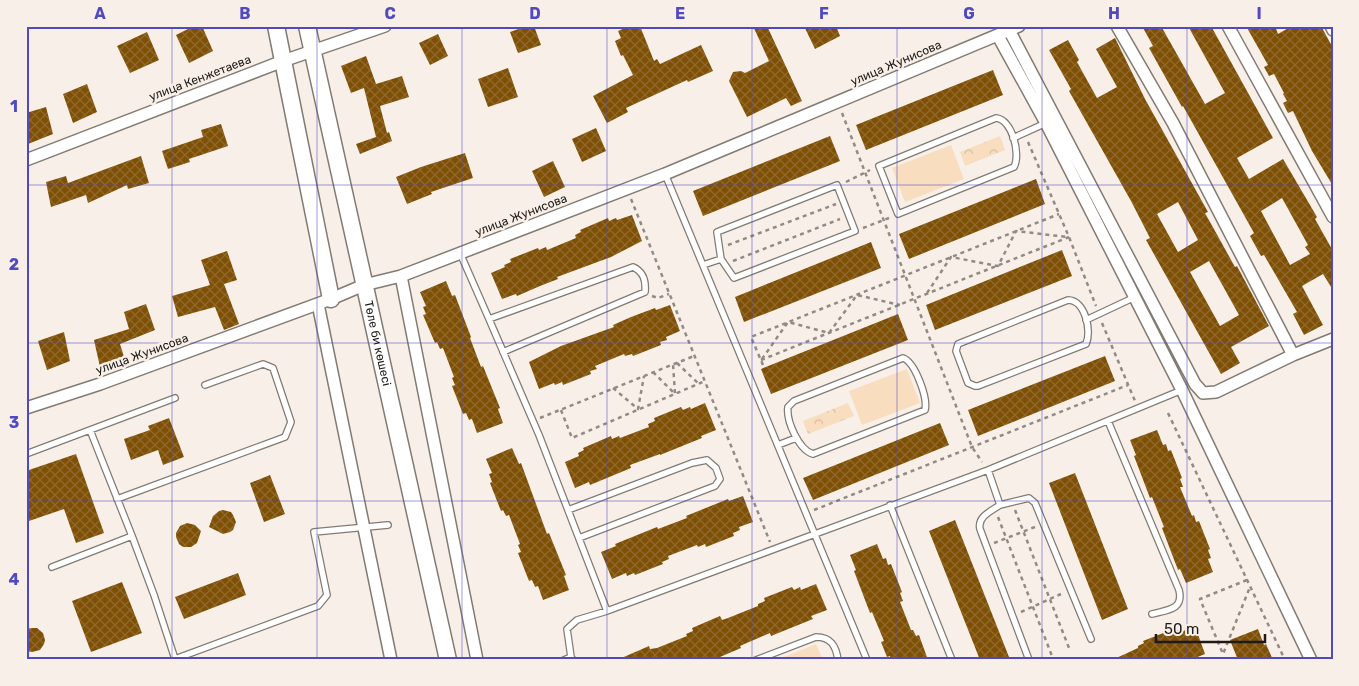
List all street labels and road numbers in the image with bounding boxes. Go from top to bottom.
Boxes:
street label: улица Жунисова [848,38,944,88]
street label: улица Кенжетаева [147,52,253,104]
street label: улица Жунисова [473,191,569,239]
street label: Төле би көшесі [361,299,394,387]
street label: улица Жунисова [94,331,190,377]

